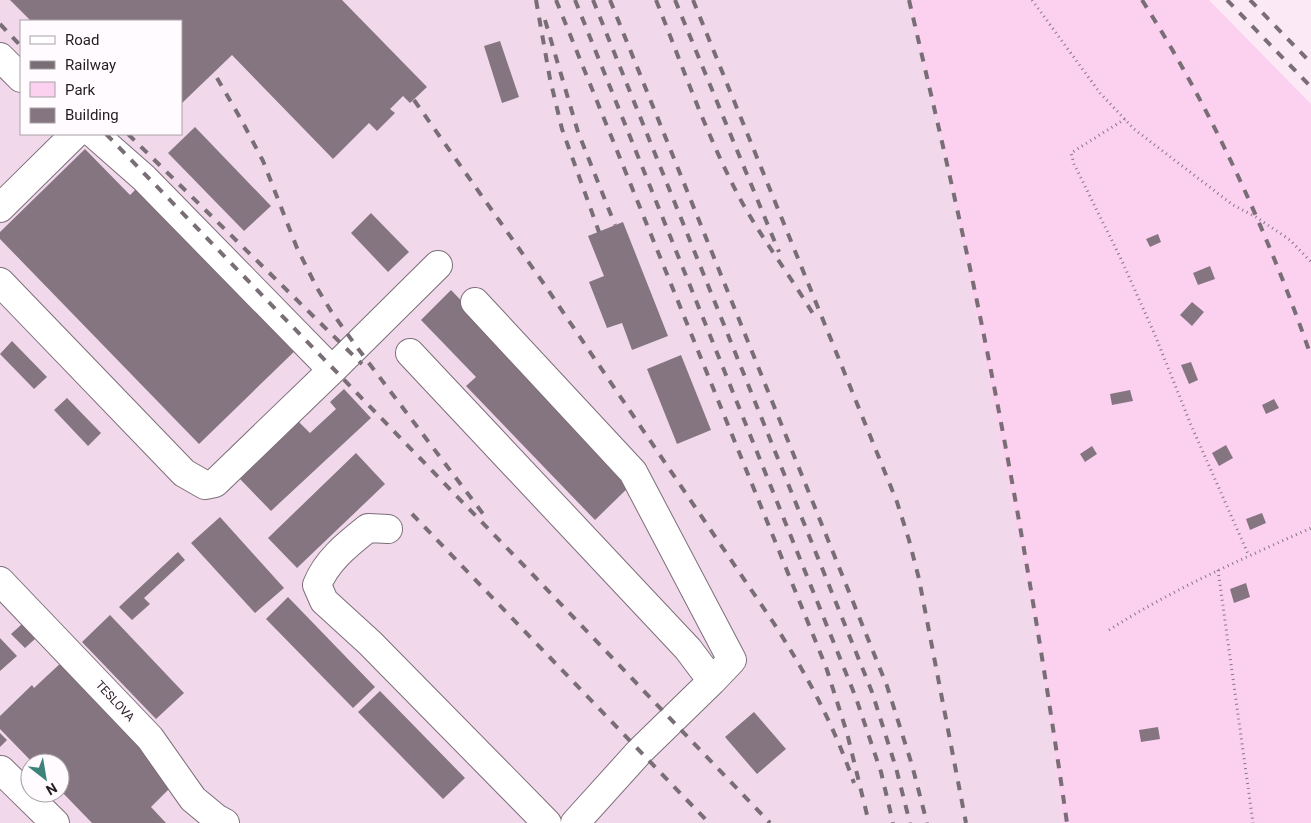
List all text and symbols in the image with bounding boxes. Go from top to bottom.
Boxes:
legend [20,20,182,135]
text: Road [65,31,99,49]
text: Railway [65,56,116,74]
text: Park [65,81,96,99]
text: Building [65,106,119,124]
street label: TESLOVA [93,678,137,724]
north arrow [20,753,70,803]
text: N [43,780,60,799]

